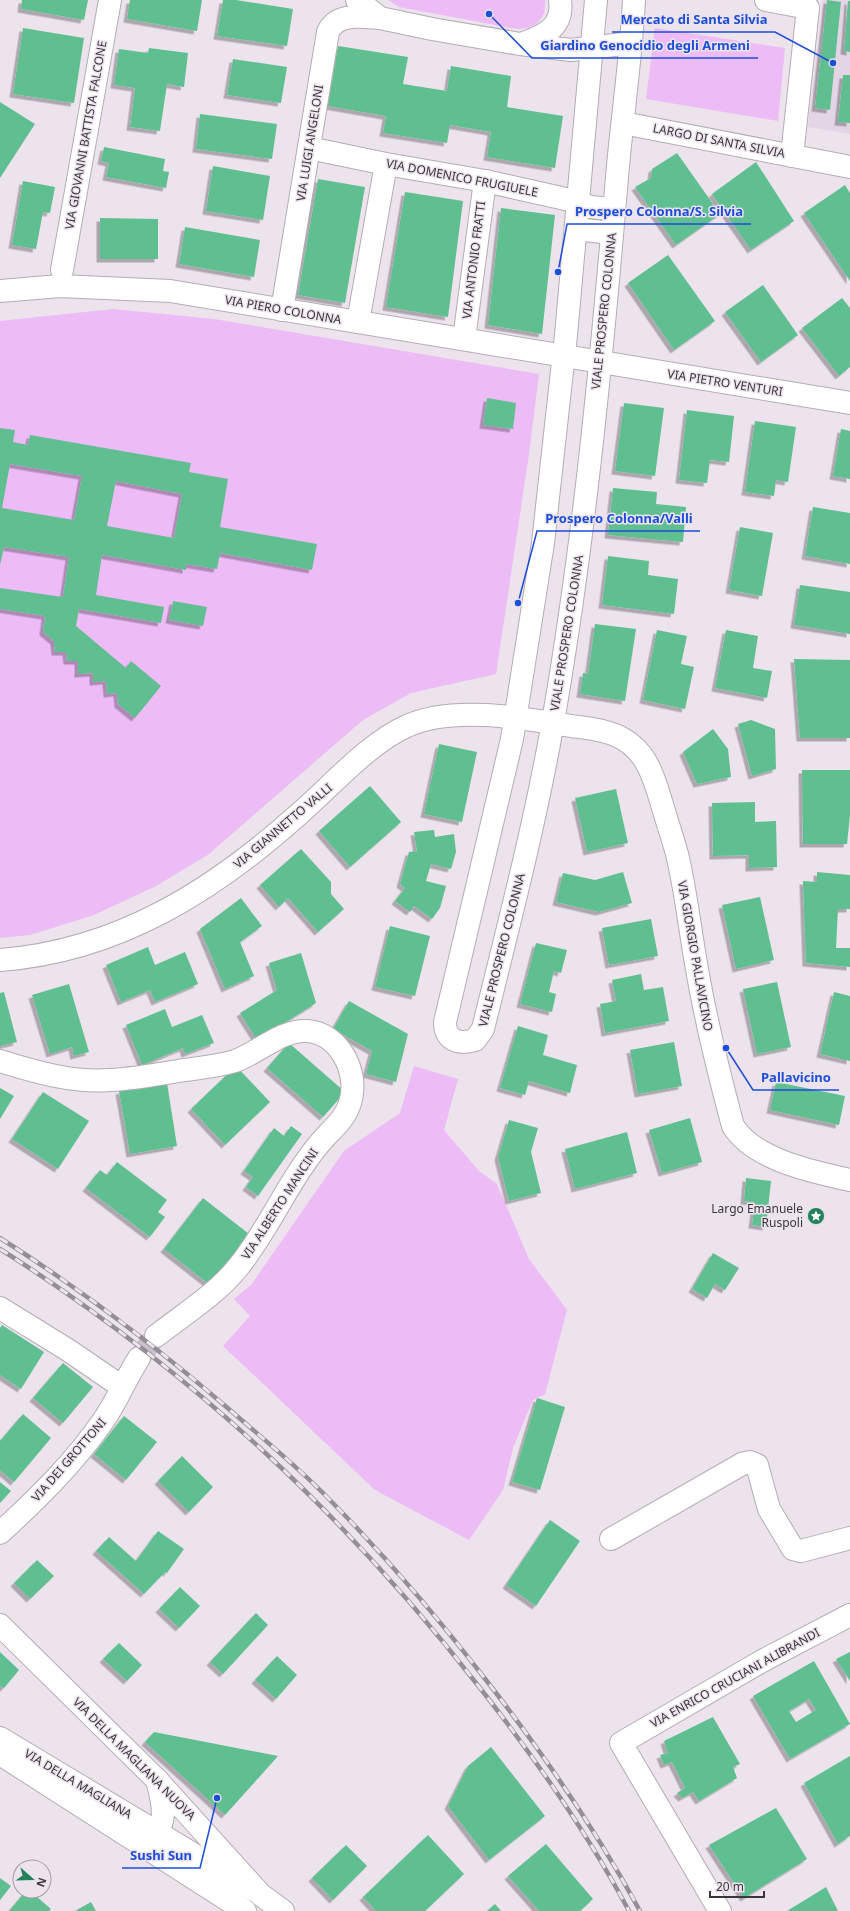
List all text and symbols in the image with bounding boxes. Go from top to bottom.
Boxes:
callout: Mercato di Santa Silvia [612,7,775,32]
text: Mercato di Santa Silvia [621,10,767,28]
callout: Giardino Genocidio degli Armeni [532,33,758,58]
text: Giardino Genocidio degli Armeni [540,36,750,54]
street label: VIA GIOVANNI BATTISTA FALCONE [60,39,111,231]
street label: VIA LUIGI ANGELONI [292,83,327,202]
street label: LARGO DI SANTA SILVIA [652,119,787,162]
street label: VIA DOMENICO FRUGIUELE [385,154,540,201]
callout: Prospero Colonna/S. Silvia [567,199,751,224]
street label: VIA ANTONIO FRATTI [458,200,489,320]
text: Prospero Colonna/S. Silvia [575,202,743,220]
street label: VIALE PROSPERO COLONNA [587,231,620,390]
street label: VIA PIERO COLONNA [223,291,343,328]
street label: VIA PIETRO VENTURI [666,365,784,400]
callout: Prospero Colonna/Valli [537,506,700,531]
text: Prospero Colonna/Valli [545,509,693,527]
street label: VIALE PROSPERO COLONNA [546,553,587,712]
street label: VIA GIANNETTO VALLI [230,779,336,872]
street label: VIALE PROSPERO COLONNA [474,871,529,1028]
street label: VIA GIORGIO PALLAVICINO [674,879,717,1032]
callout: Pallavicino [753,1065,839,1090]
text: Pallavicino [761,1068,831,1086]
street label: VIA ALBERTO MANCINI [237,1145,322,1263]
place label: Largo Emanuele Ruspoli [711,1200,803,1231]
place icon: Largo Emanuele Ruspoli [806,1206,826,1226]
street label: VIA DEI GROTTONI [28,1414,110,1505]
street label: VIA ENRICO CRUCIANI ALIBRANDI [647,1624,823,1731]
street label: VIA DELLA MAGLIANA NUOVA [70,1695,198,1823]
street label: VIA DELLA MAGLIANA [22,1746,134,1822]
callout: Sushi Sun [122,1843,200,1868]
text: Sushi Sun [130,1846,192,1864]
north arrow [12,1859,52,1899]
scale bar [710,1873,764,1899]
text: N [33,1876,50,1889]
text: 20 m [716,1878,744,1895]

